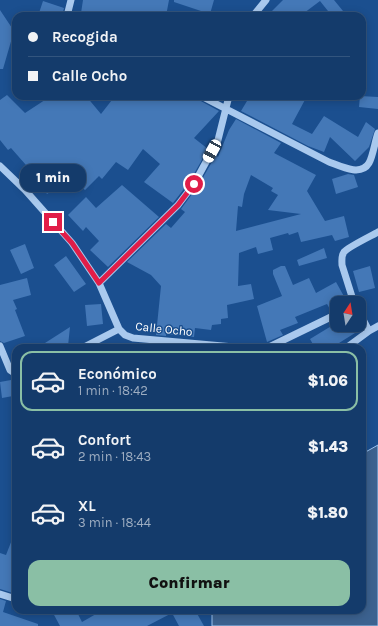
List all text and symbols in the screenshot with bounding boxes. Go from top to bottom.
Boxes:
text: Recogida [52,28,118,46]
text: Calle Ocho [52,67,127,85]
car [201,138,223,164]
callout: 1 min [20,164,86,192]
text: 1 min [36,170,70,185]
route start [185,175,203,193]
route end [44,213,62,231]
north arrow [330,296,366,332]
map controls [330,296,366,332]
street label: Calle Ocho [135,319,193,339]
icon: car [30,363,66,399]
text: Económico [78,365,157,383]
text: $1.06 [307,372,348,390]
text: 1 min · 18:42 [78,383,148,398]
icon: car [30,429,66,465]
text: Confort [78,431,131,449]
text: $1.43 [308,438,348,456]
text: 2 min · 18:43 [78,449,151,464]
icon: car [30,495,66,531]
text: XL [78,497,96,515]
text: $1.80 [307,504,348,522]
text: 3 min · 18:44 [78,515,151,530]
button: Confirmar [28,560,350,606]

